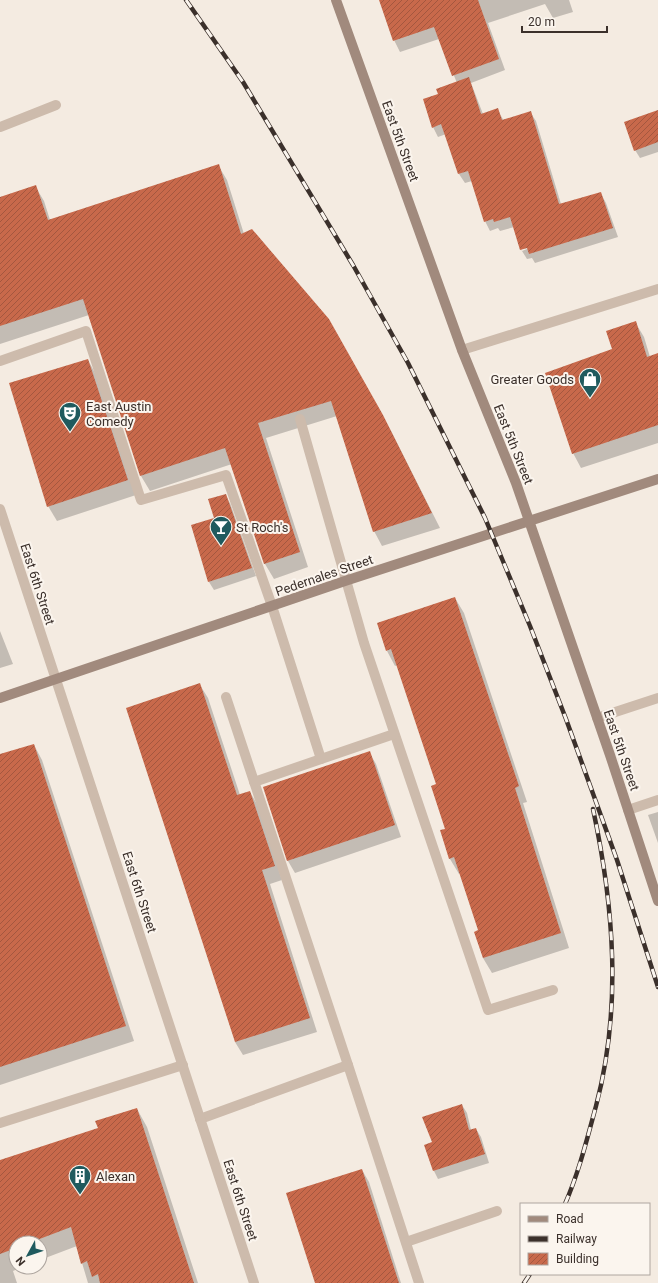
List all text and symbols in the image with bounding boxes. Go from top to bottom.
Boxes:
scale bar [522,8,607,34]
text: 20 m [528,15,555,29]
street label: East 5th Street [379,99,422,184]
shop icon: Greater Goods [577,366,603,399]
place label: Greater Goods [490,372,574,387]
place label: East Austin Comedy [86,399,152,429]
theatre icon: East Austin Comedy [57,400,83,433]
street label: East 5th Street [491,402,536,486]
bar icon: St Roch's [208,514,234,547]
place label: St Roch's [236,520,289,535]
street label: East 6th Street [17,541,58,627]
street label: Pedernales Street [273,552,375,599]
street label: East 5th Street [601,708,642,793]
street label: East 6th Street [119,849,160,935]
street label: East 6th Street [220,1157,261,1243]
building icon: Alexan [67,1163,93,1196]
place label: Alexan [96,1169,135,1184]
legend [520,1203,650,1275]
text: Road [556,1212,584,1226]
text: Railway [556,1232,597,1246]
north arrow [8,1235,48,1275]
text: Building [556,1252,599,1266]
text: N [13,1254,28,1268]

